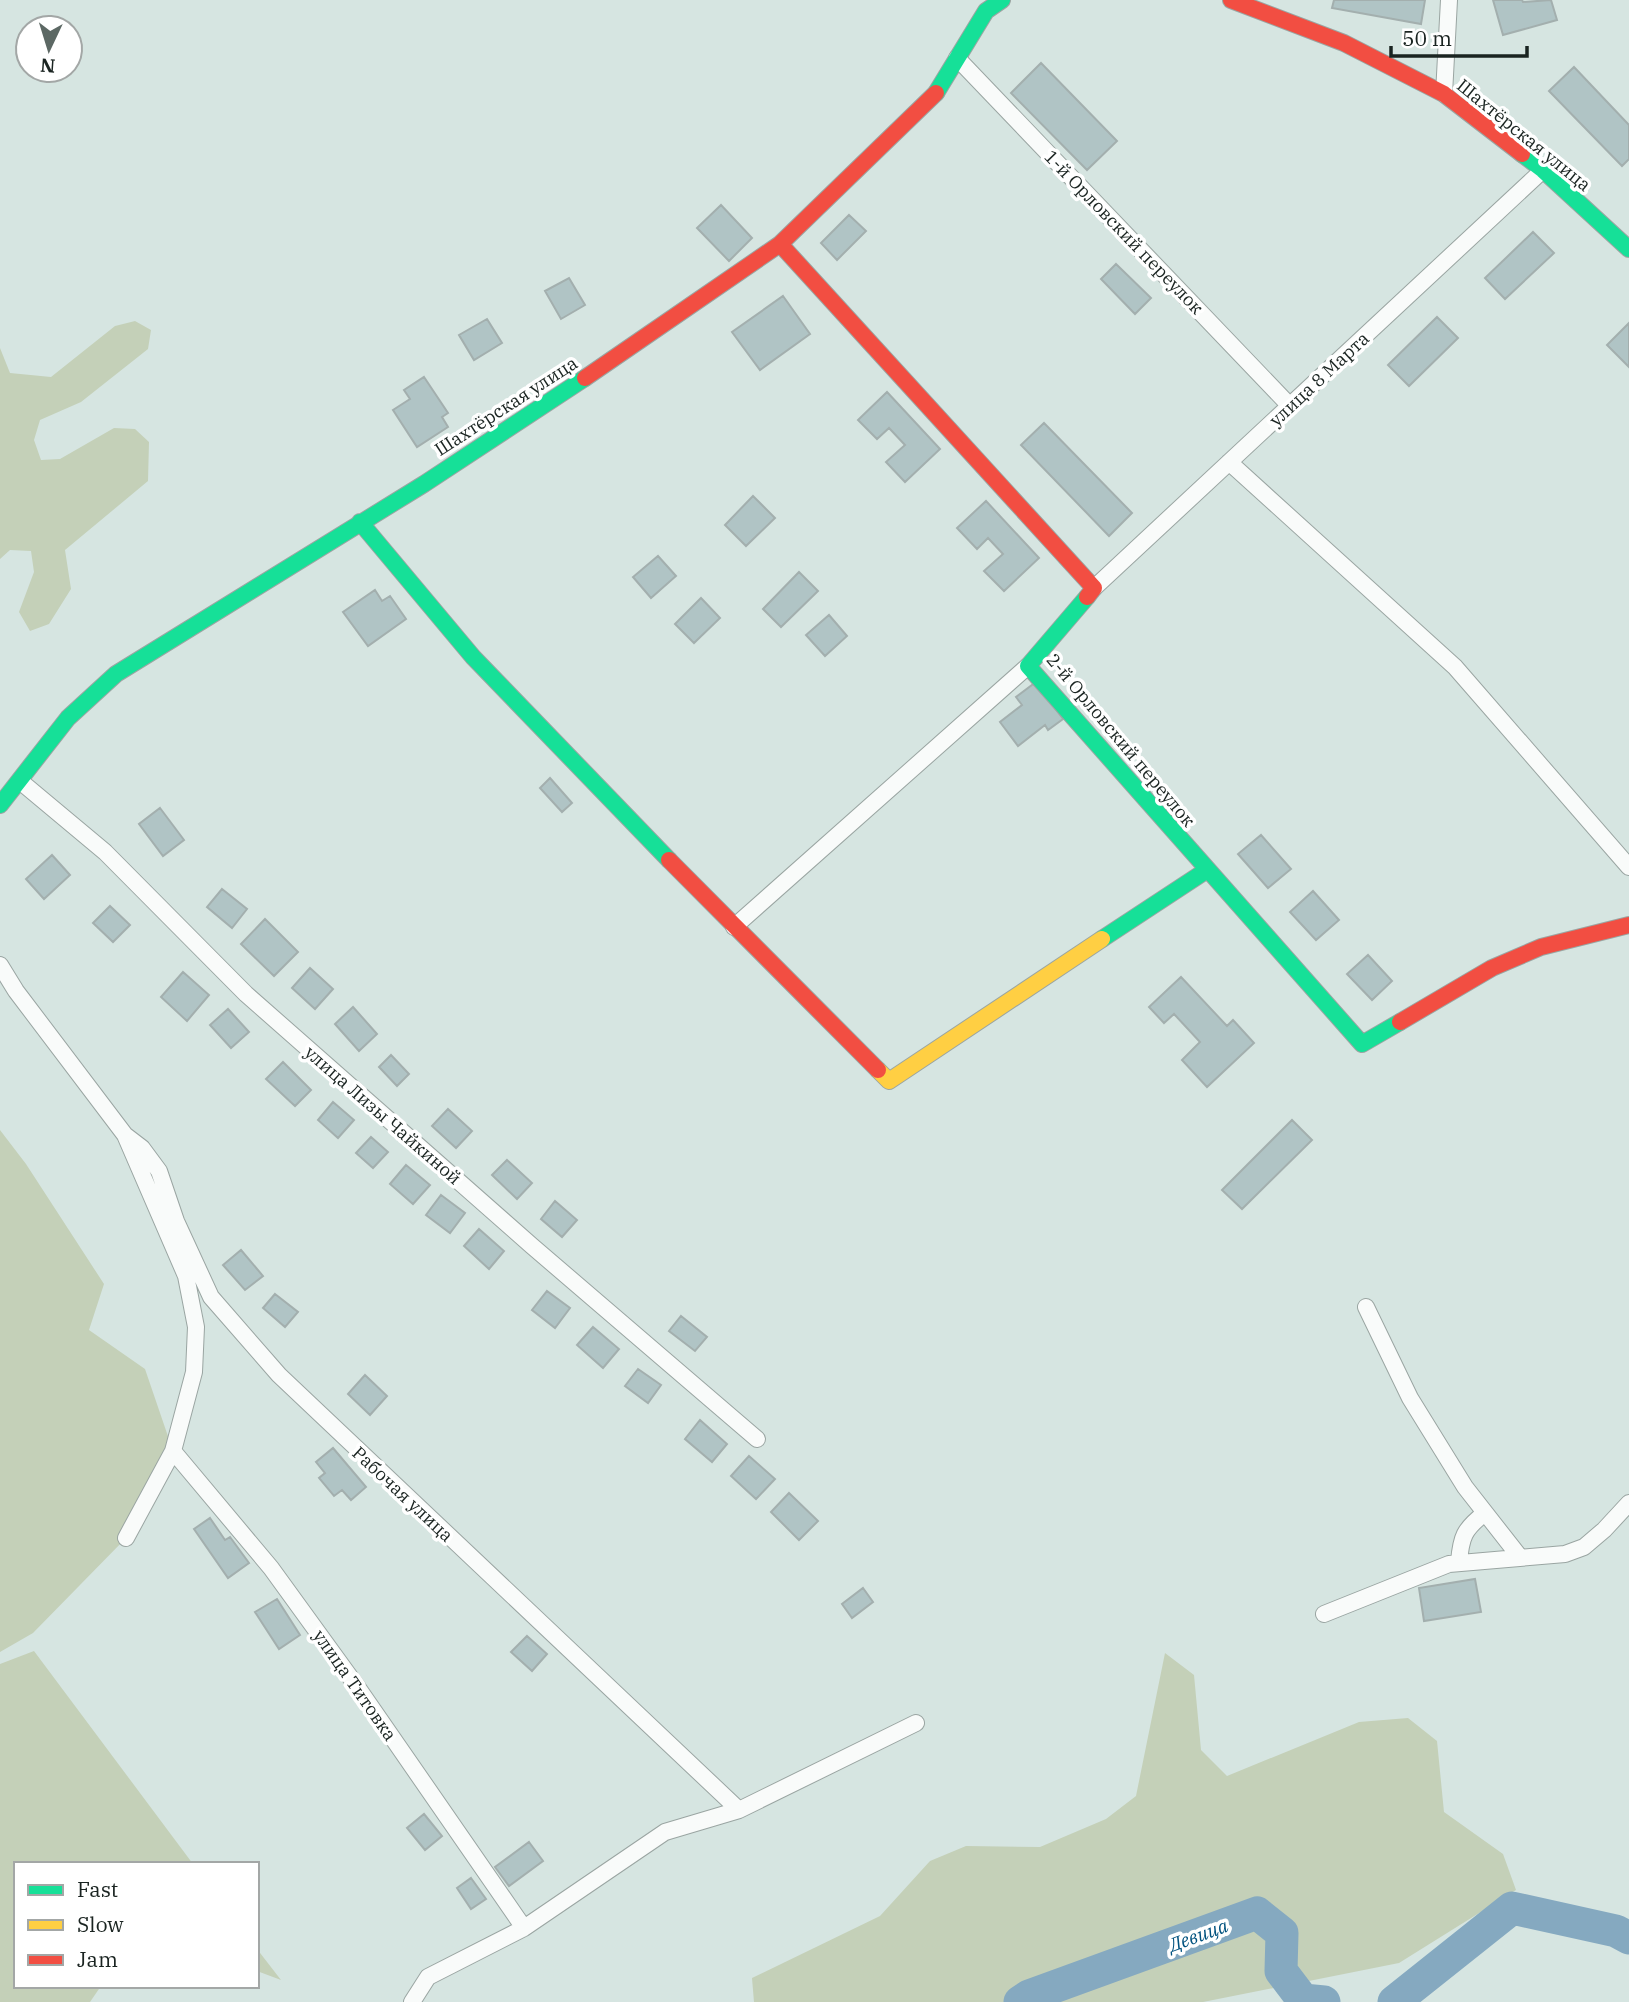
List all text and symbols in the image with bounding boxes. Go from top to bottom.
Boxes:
north arrow [14,14,84,84]
scale bar [1391,14,1528,58]
text: 50 m [1402,24,1452,52]
text: N [39,53,56,78]
street label: Шахтёрская улица [1452,74,1596,196]
street label: 1-й Орловский переулок [1040,145,1209,319]
street label: улица 8 Марта [1264,327,1374,431]
street label: Шахтёрская улица [430,351,582,461]
street label: 2-й Орловский переулок [1042,649,1201,832]
street label: улица Лизы Чайкиной [300,1041,466,1189]
street label: Рабочая улица [348,1441,458,1547]
street label: улица Титовка [308,1625,402,1745]
legend [14,1862,259,1988]
text: Fast [77,1875,118,1903]
text: Slow [77,1910,124,1938]
water label: Девица [1163,1913,1232,1958]
text: Jam [77,1945,118,1973]

